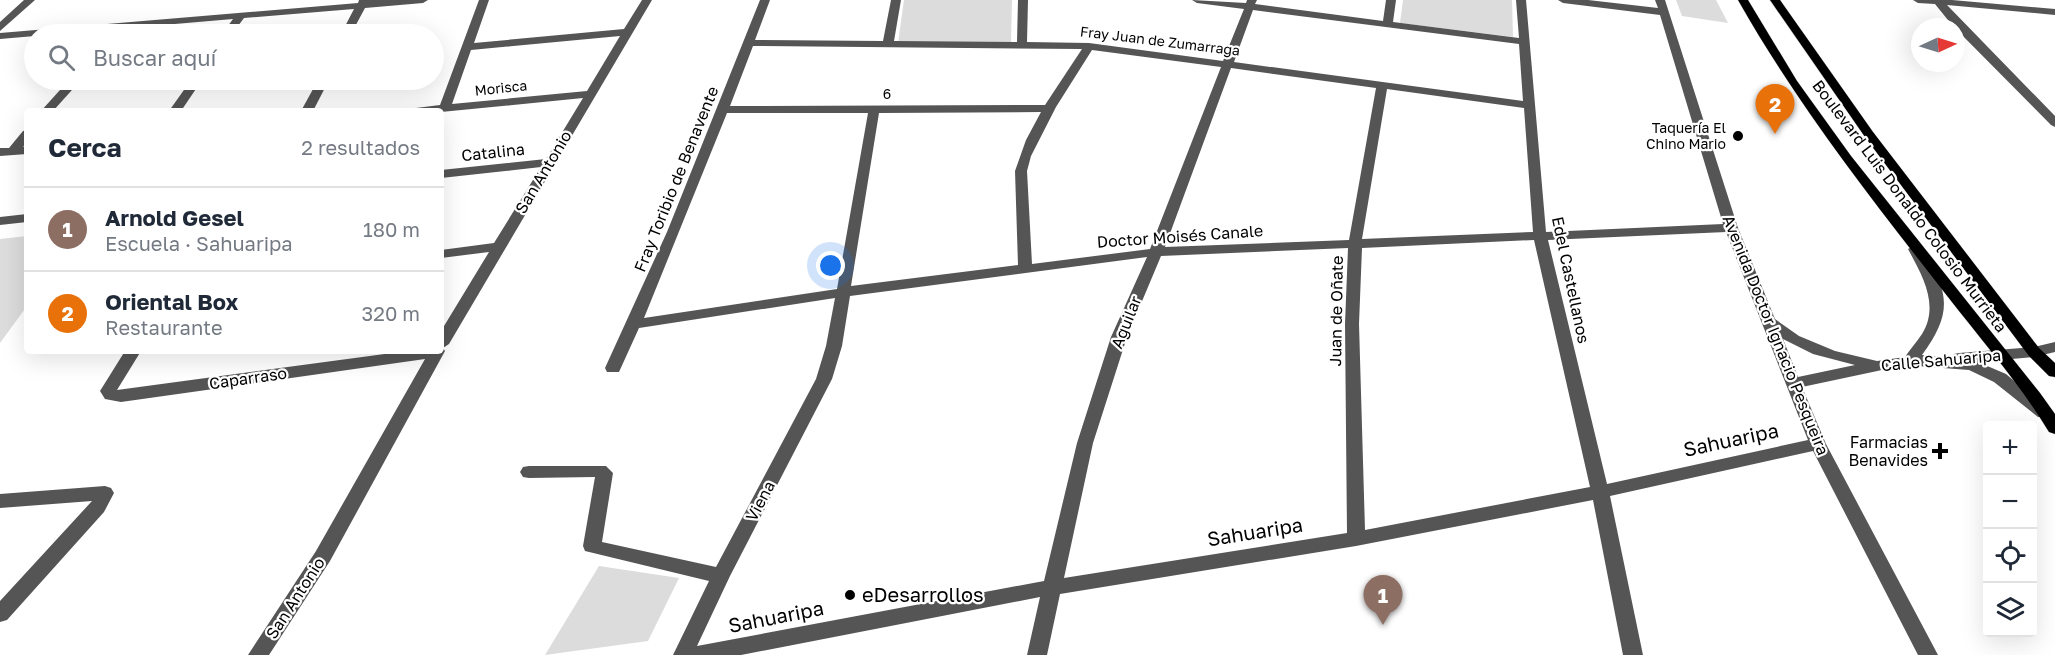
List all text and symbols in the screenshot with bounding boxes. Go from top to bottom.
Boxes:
north arrow [1911,18,1965,72]
street label: Fray Juan de Zumarraga [1079,22,1241,59]
search box [24,24,444,90]
icon: search [45,41,78,74]
text: Buscar aquí [93,44,216,71]
street label: Morisca [474,76,528,99]
street label: Boulevard Luis Donaldo Colosio Murrieta [1808,76,2012,336]
street label: Fray Toribio de Benavente [630,83,722,275]
pin: 2 [1756,84,1794,134]
street label: 6 [883,85,891,102]
place label: Taquería El Chino Mario [1646,119,1726,152]
street label: San Antonio [510,127,576,217]
marker: Taquería El Chino Mario [1731,129,1745,143]
text: Cerca [48,132,122,163]
text: 2 resultados [301,135,420,159]
street label: Catalina [460,139,526,165]
text: Arnold Gesel [105,204,244,231]
street label: Avenida Doctor Ignacio Pesqueira [1719,212,1833,458]
street label: Edel Castellanos [1548,215,1594,345]
text: 1 [62,217,73,241]
text: 180 m [363,217,420,241]
street label: Doctor Moisés Canale [1096,220,1264,252]
text: Escuela · Sahuaripa [105,231,293,255]
your location [816,251,845,280]
street label: Juan de Oñate [1325,255,1347,367]
text: Oriental Box [105,288,238,315]
street label: Aguilar [1106,293,1146,351]
text: 2 [61,301,74,325]
text: 320 m [362,301,420,325]
text: Restaurante [105,315,223,339]
street label: Calle Sahuaripa [1880,345,2002,375]
street label: Caparraso [208,363,288,393]
street label: Sahuaripa [1681,417,1781,461]
map controls [1983,421,2037,637]
button: + [1983,421,2037,475]
place label: Farmacias Benavides [1849,432,1928,470]
marker: Farmacias Benavides [1933,444,1947,458]
button: − [1983,475,2037,529]
street label: Viena [741,477,779,525]
street label: Sahuaripa [1205,512,1304,550]
button: locate [1983,529,2037,583]
street label: San Antonio [261,553,329,643]
pin: 1 [1364,576,1402,625]
place label: eDesarrollos [862,582,984,606]
button: layers [1983,583,2037,637]
marker: eDesarrollos [843,588,857,602]
street label: Sahuaripa [726,595,825,637]

